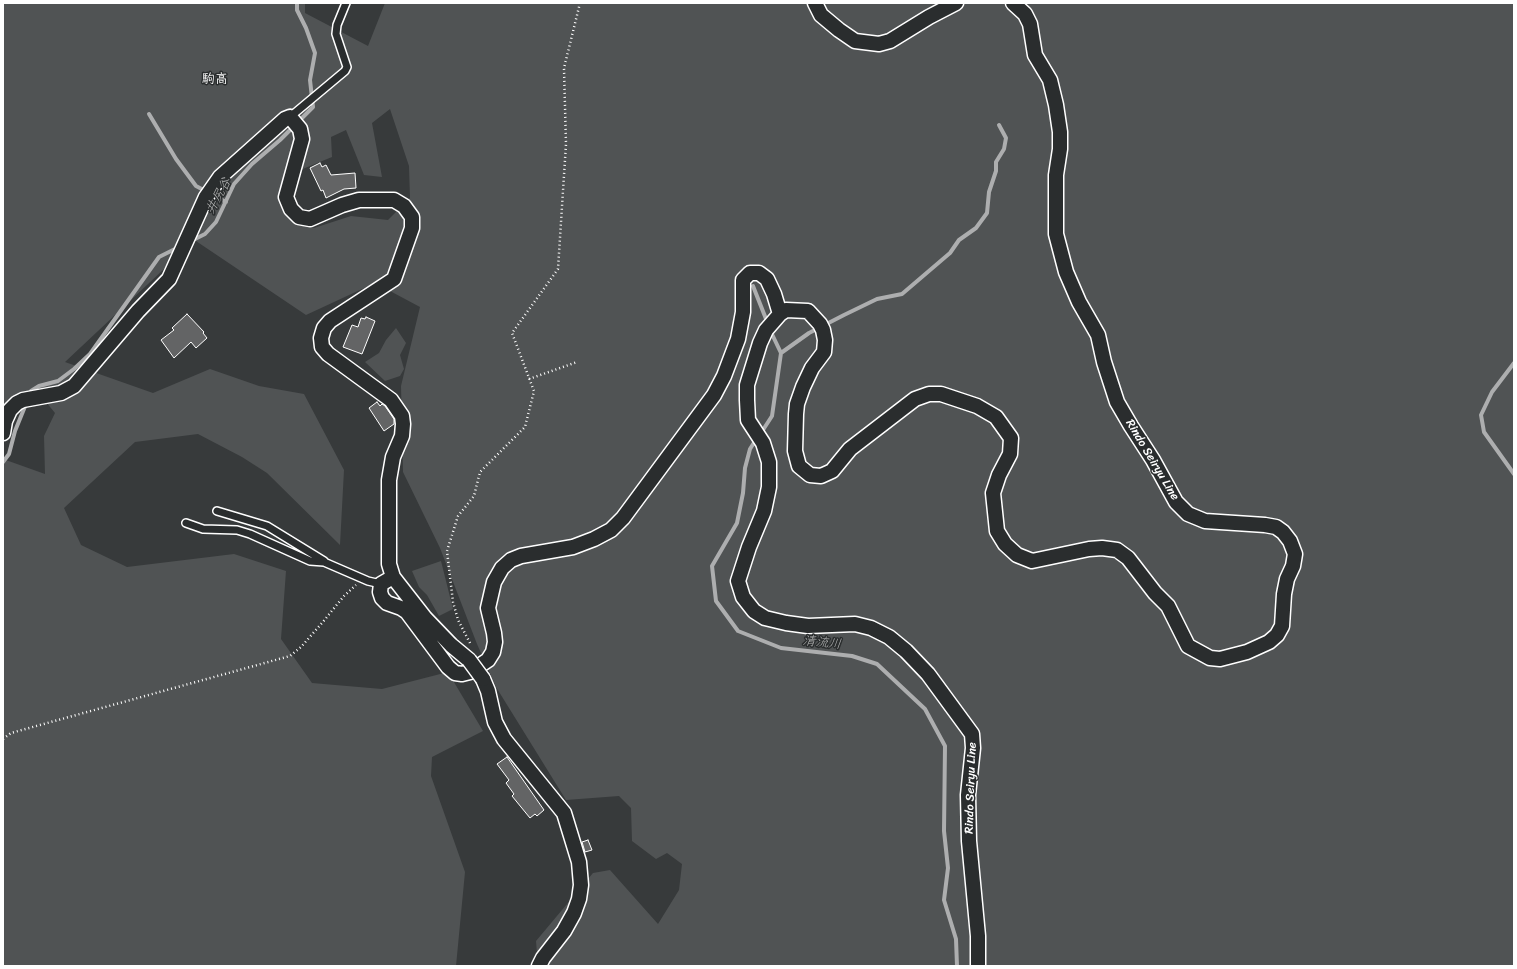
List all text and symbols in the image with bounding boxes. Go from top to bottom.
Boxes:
district label: 駒高 [202,72,228,88]
water label: 井尻谷 [203,175,235,217]
street label: Rindo Seiryu Line [1122,417,1182,503]
water label: 清流川 [802,633,842,653]
street label: Rindo Seiryu Line [962,742,980,834]

